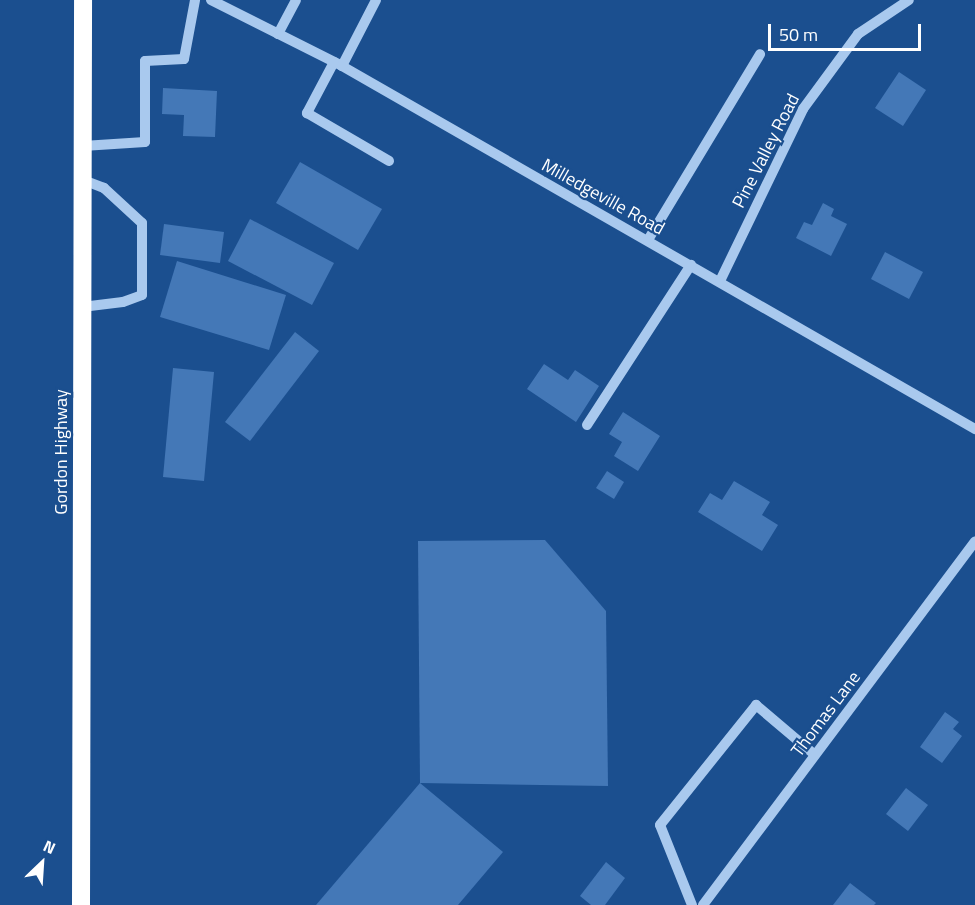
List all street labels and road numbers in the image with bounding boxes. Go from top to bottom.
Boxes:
street label: Pine Valley Road [728,90,804,212]
street label: Milledgeville Road [538,154,668,240]
street label: Gordon Highway [50,389,72,515]
street label: Thomas Lane [787,667,865,761]

